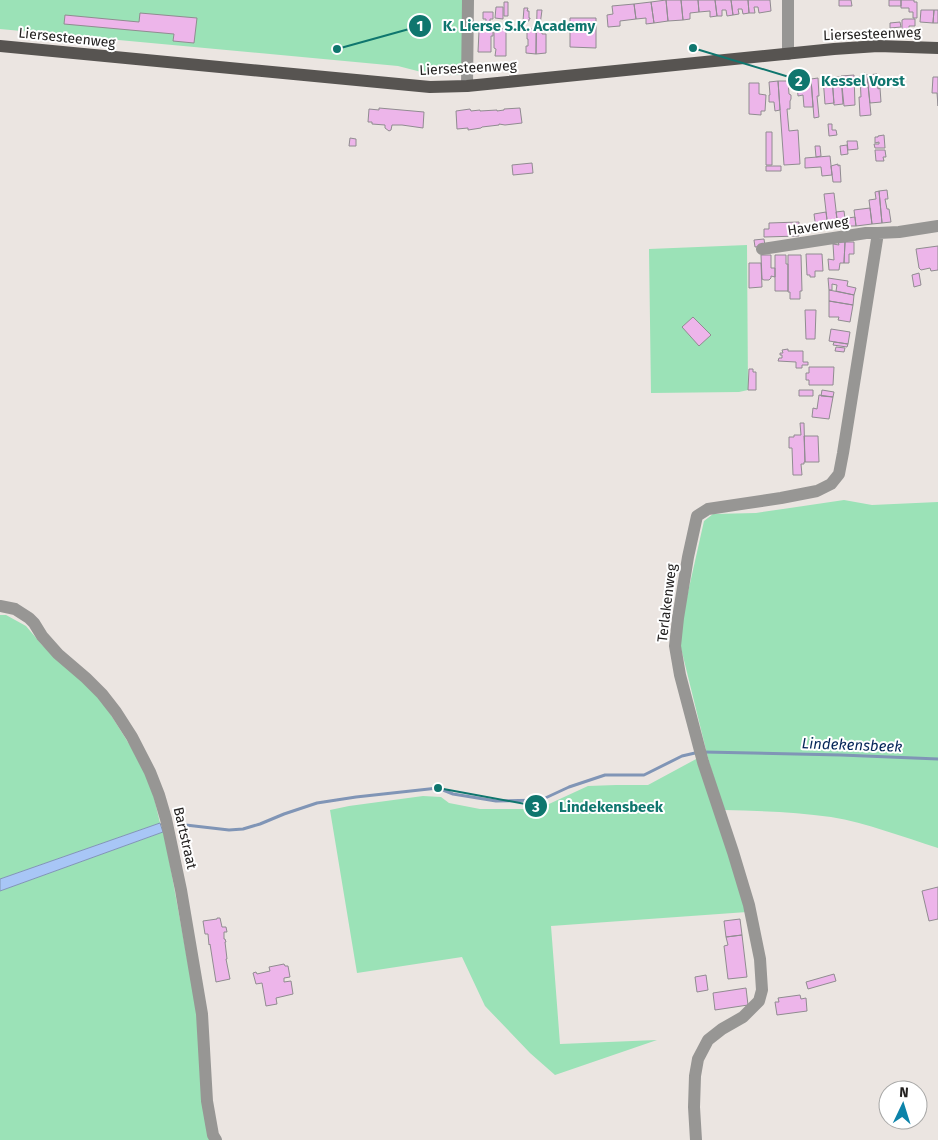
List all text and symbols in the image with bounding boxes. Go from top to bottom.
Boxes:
callout: K. Lierse S.K. Academy [408,11,605,41]
text: 1 [417,17,423,35]
text: K. Lierse S.K. Academy [443,17,595,35]
street label: Liersesteenweg [18,24,117,52]
street label: Liersesteenweg [823,24,922,44]
street label: Liersesteenweg [419,57,518,79]
callout: Kessel Vorst [786,65,915,95]
text: 2 [795,72,803,90]
text: Kessel Vorst [821,72,905,90]
street label: Haverweg [786,213,851,239]
street label: Terlakenweg [654,562,680,643]
water label: Lindekensbeek [801,734,903,756]
callout: Lindekensbeek [524,791,673,821]
text: 3 [531,798,540,816]
text: Lindekensbeek [559,798,664,816]
street label: Bartstraat [170,805,201,872]
north arrow [878,1080,928,1130]
text: N [899,1084,909,1101]

